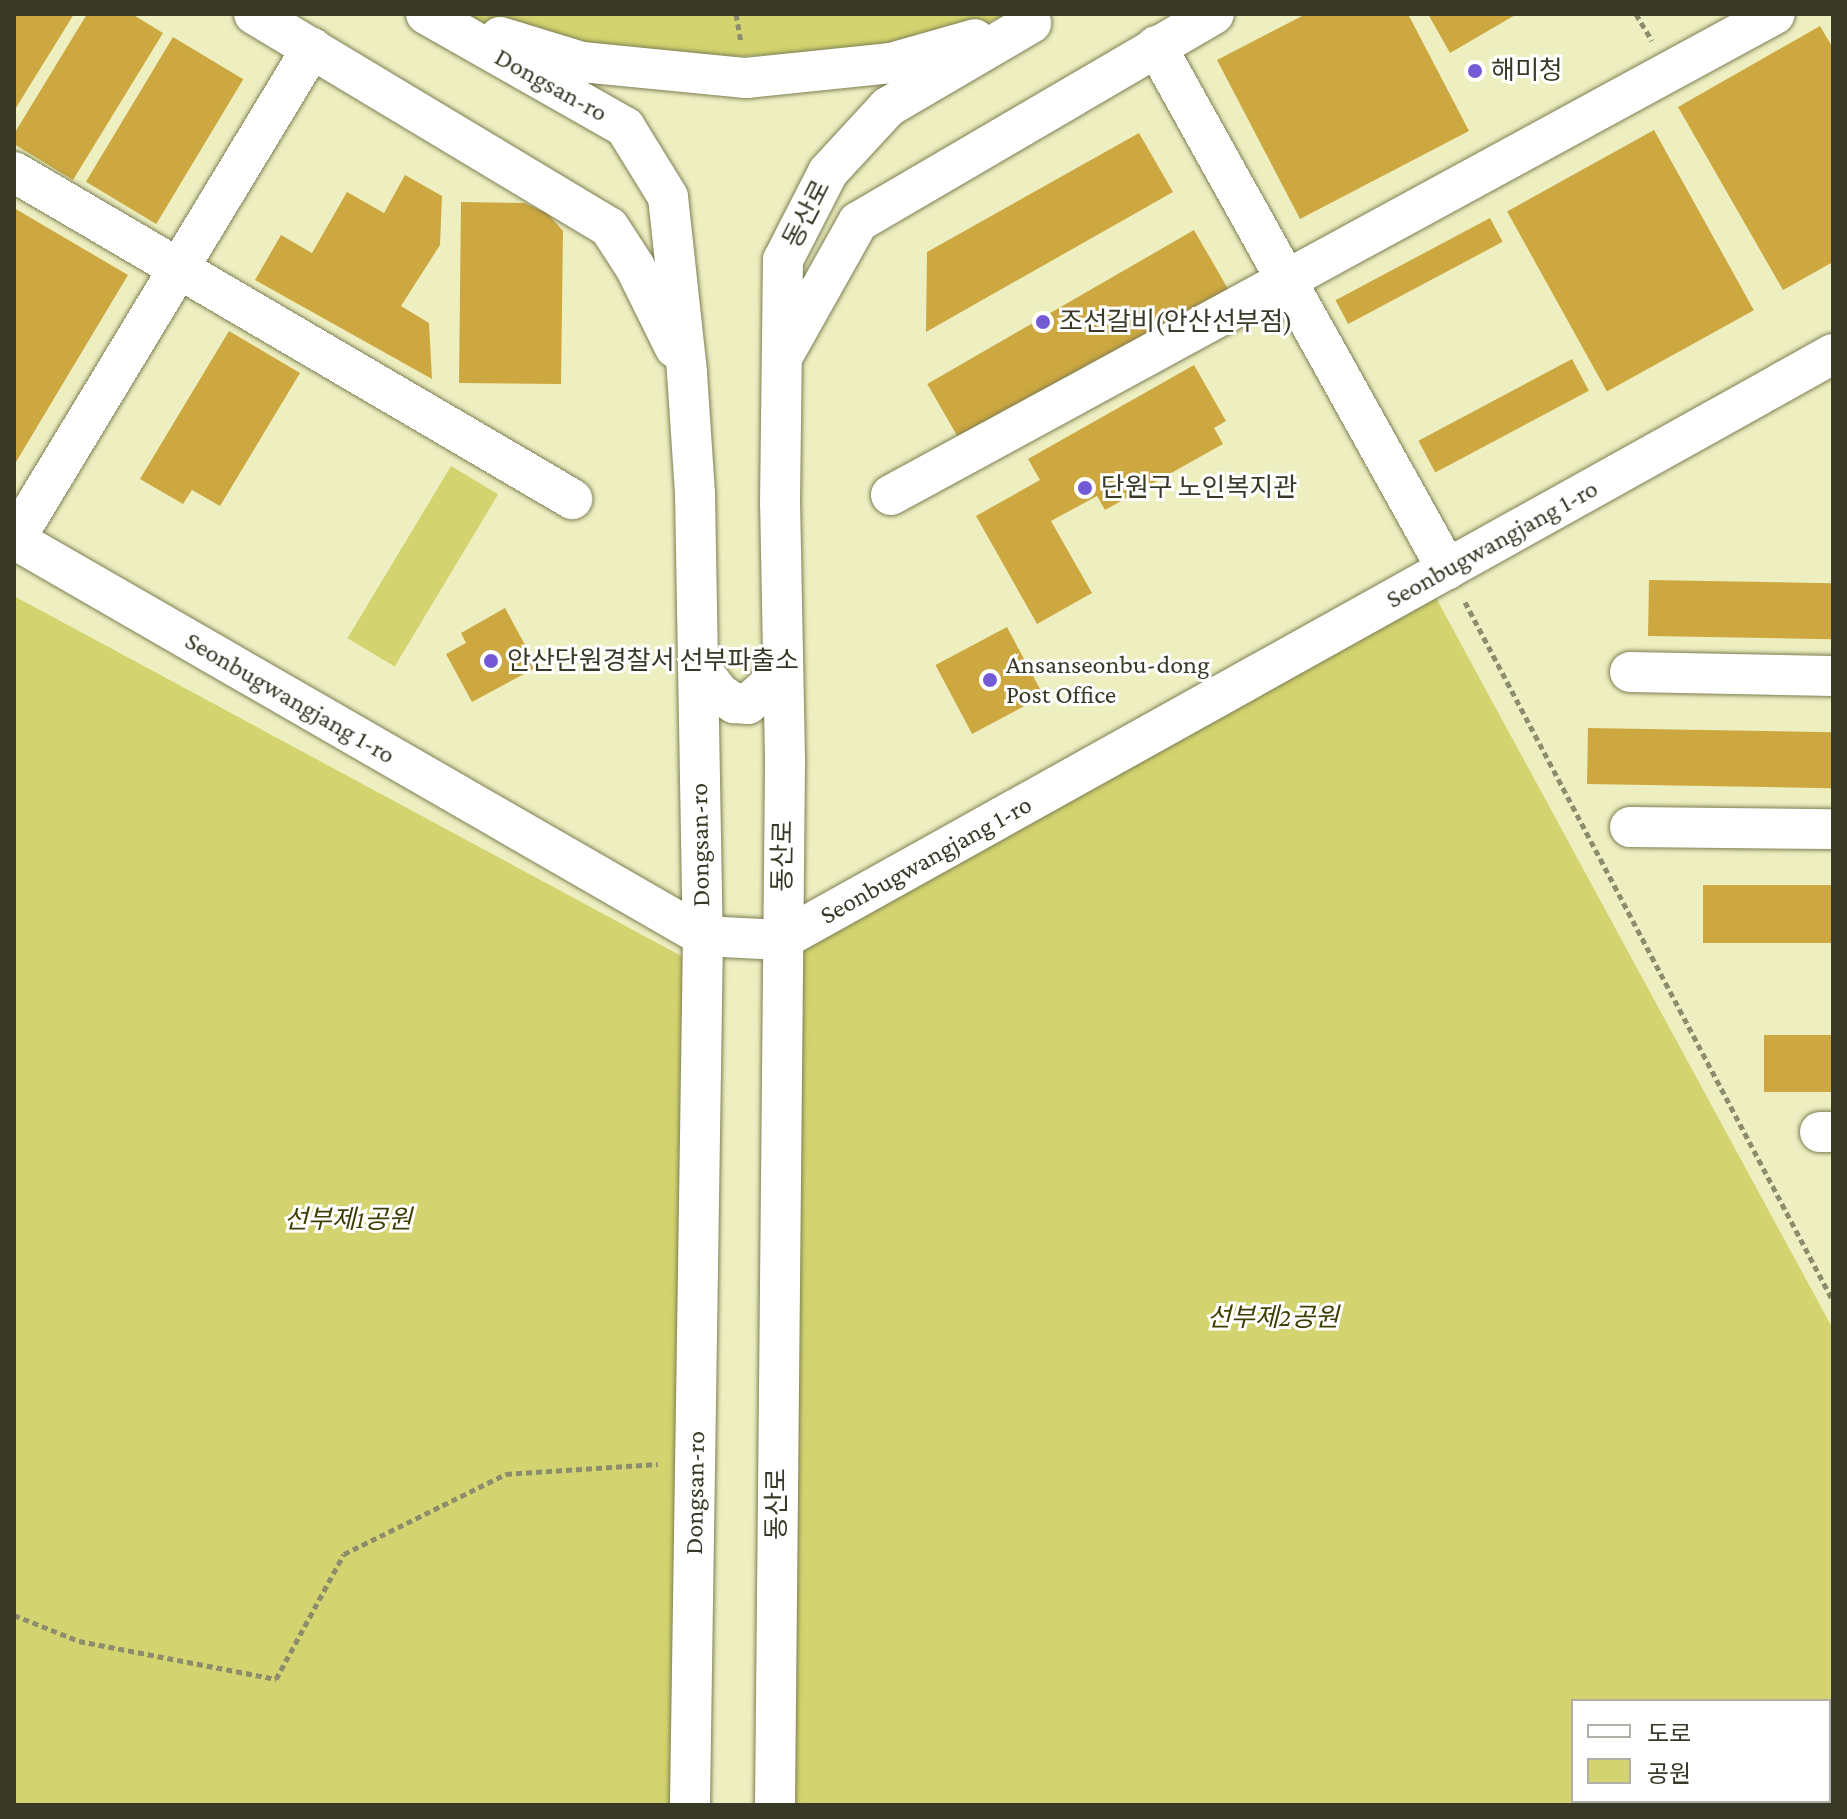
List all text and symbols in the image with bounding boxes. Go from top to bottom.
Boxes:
street label: Dongsan-ro [489,41,613,129]
place label: 해미청 [1491,55,1563,87]
marker: 해미청 [1466,62,1484,80]
street label: 동산로 [777,175,837,253]
place label: 조선갈비(안산선부점) [1059,306,1293,338]
marker: 조선갈비(안산선부점) [1034,313,1052,331]
place label: 단원구 노인복지관 [1101,472,1297,504]
street label: Seonbugwangjang 1-ro [1381,473,1603,615]
marker: 단원구 노인복지관 [1076,479,1094,497]
street label: Seonbugwangjang 1-ro [179,625,401,771]
place label: 안산단원경찰서 선부파출소 [507,645,799,677]
place label: Ansanseonbu-dong Post Office [1006,649,1210,710]
marker: 안산단원경찰서 선부파출소 [482,652,500,670]
marker: Ansanseonbu-dong Post Office [981,671,999,689]
street label: Dongsan-ro [683,783,717,907]
street label: Seonbugwangjang 1-ro [815,789,1037,931]
street label: 동산로 [767,820,799,892]
park label: 선부제1공원 [284,1204,412,1236]
park label: 선부제2공원 [1207,1302,1339,1334]
street label: Dongsan-ro [678,1431,712,1555]
street label: 동산로 [761,1468,793,1540]
legend [1571,1699,1831,1803]
text: 도로 [1647,1720,1691,1747]
text: 공원 [1647,1760,1691,1787]

